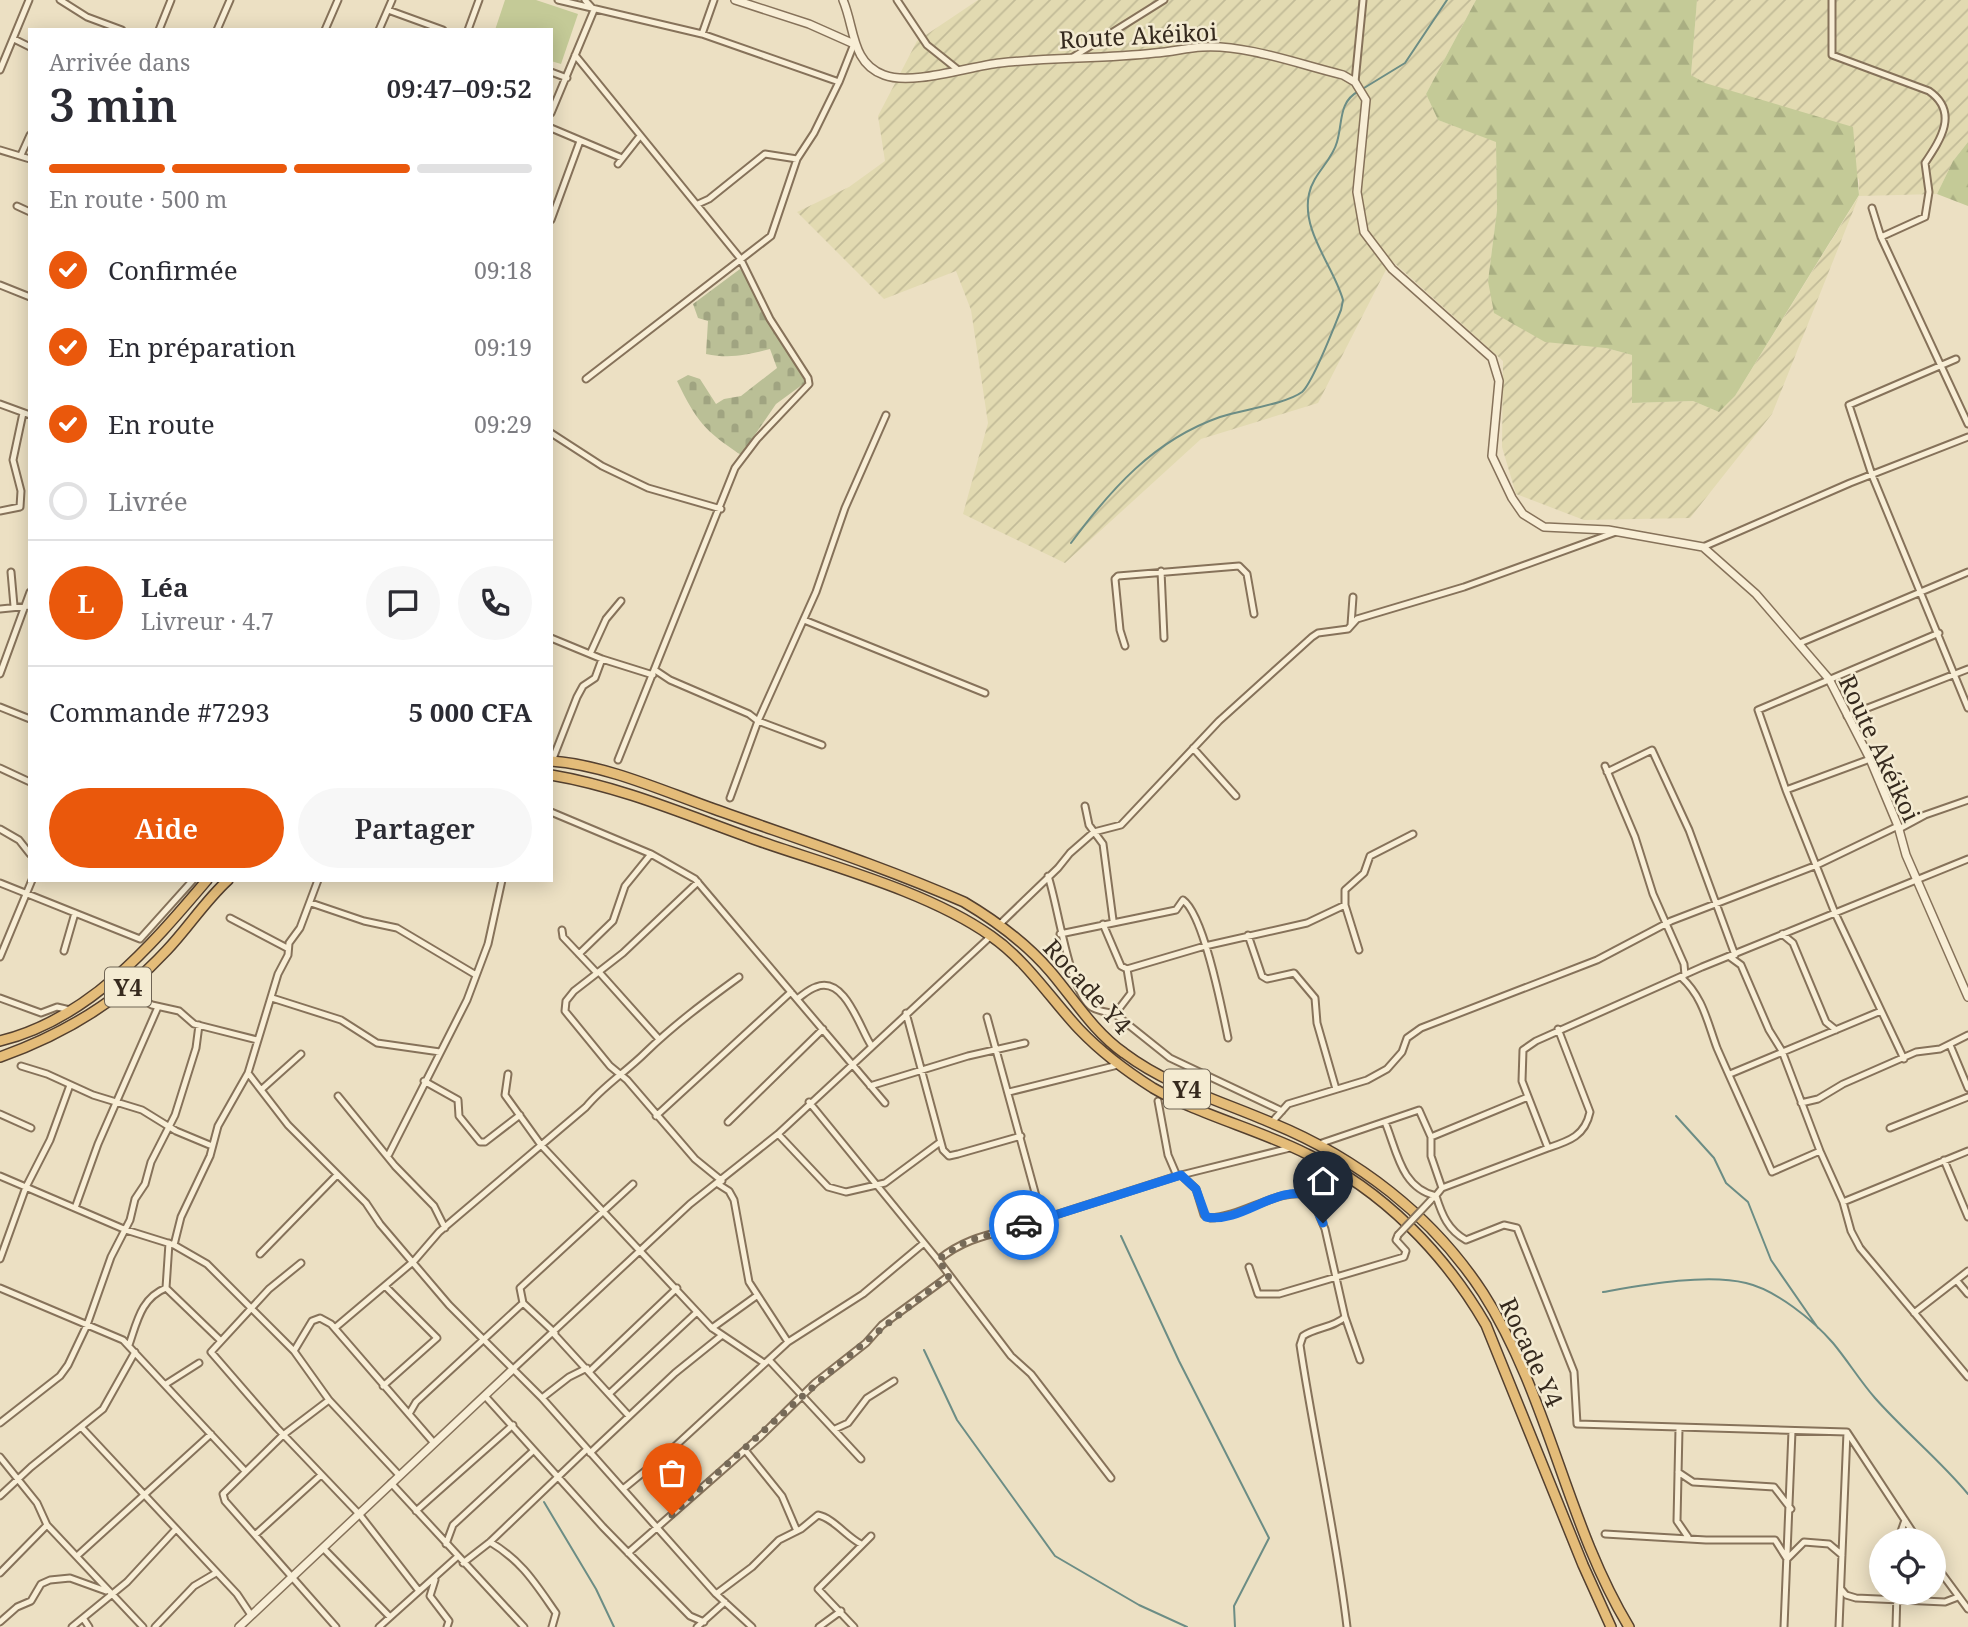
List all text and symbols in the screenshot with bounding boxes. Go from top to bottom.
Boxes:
street label: Route Akéikoi [1058,14,1218,56]
text: Arrivée dans [49,46,190,78]
text: 09:47–09:52 [386,70,532,106]
text: 3 min [49,73,177,135]
text: En route · 500 m [49,183,227,215]
icon: check [49,251,87,289]
text: Confirmée [108,252,238,288]
text: 09:18 [474,254,532,286]
icon: check [49,328,87,366]
text: En préparation [108,329,296,365]
text: 09:19 [474,331,532,363]
icon: check [49,405,87,443]
text: En route [108,406,215,442]
text: 09:29 [474,408,532,440]
text: Livrée [108,483,188,519]
button: chat [366,566,440,640]
button: phone [458,566,532,640]
text: Léa [141,569,188,605]
text: L [77,585,95,621]
text: Livreur · 4.7 [141,605,274,637]
street label: Route Akéikoi [1832,669,1929,827]
text: Commande #7293 [49,694,270,730]
text: 5 000 CFA [408,694,532,730]
button: Aide [49,788,284,868]
button: Partager [298,788,532,868]
street label: Rocade Y4 [1037,931,1140,1041]
road number: Y4 [105,968,151,1006]
road number: Y4 [1164,1070,1210,1108]
pin [1293,1151,1353,1223]
icon: home [1304,1162,1342,1200]
courier [989,1190,1059,1260]
icon: car [1005,1206,1043,1244]
street label: Rocade Y4 [1492,1292,1572,1413]
pin [642,1443,702,1515]
icon: bag [653,1454,691,1492]
map controls [1869,1528,1946,1605]
button: locate [1869,1528,1946,1605]

